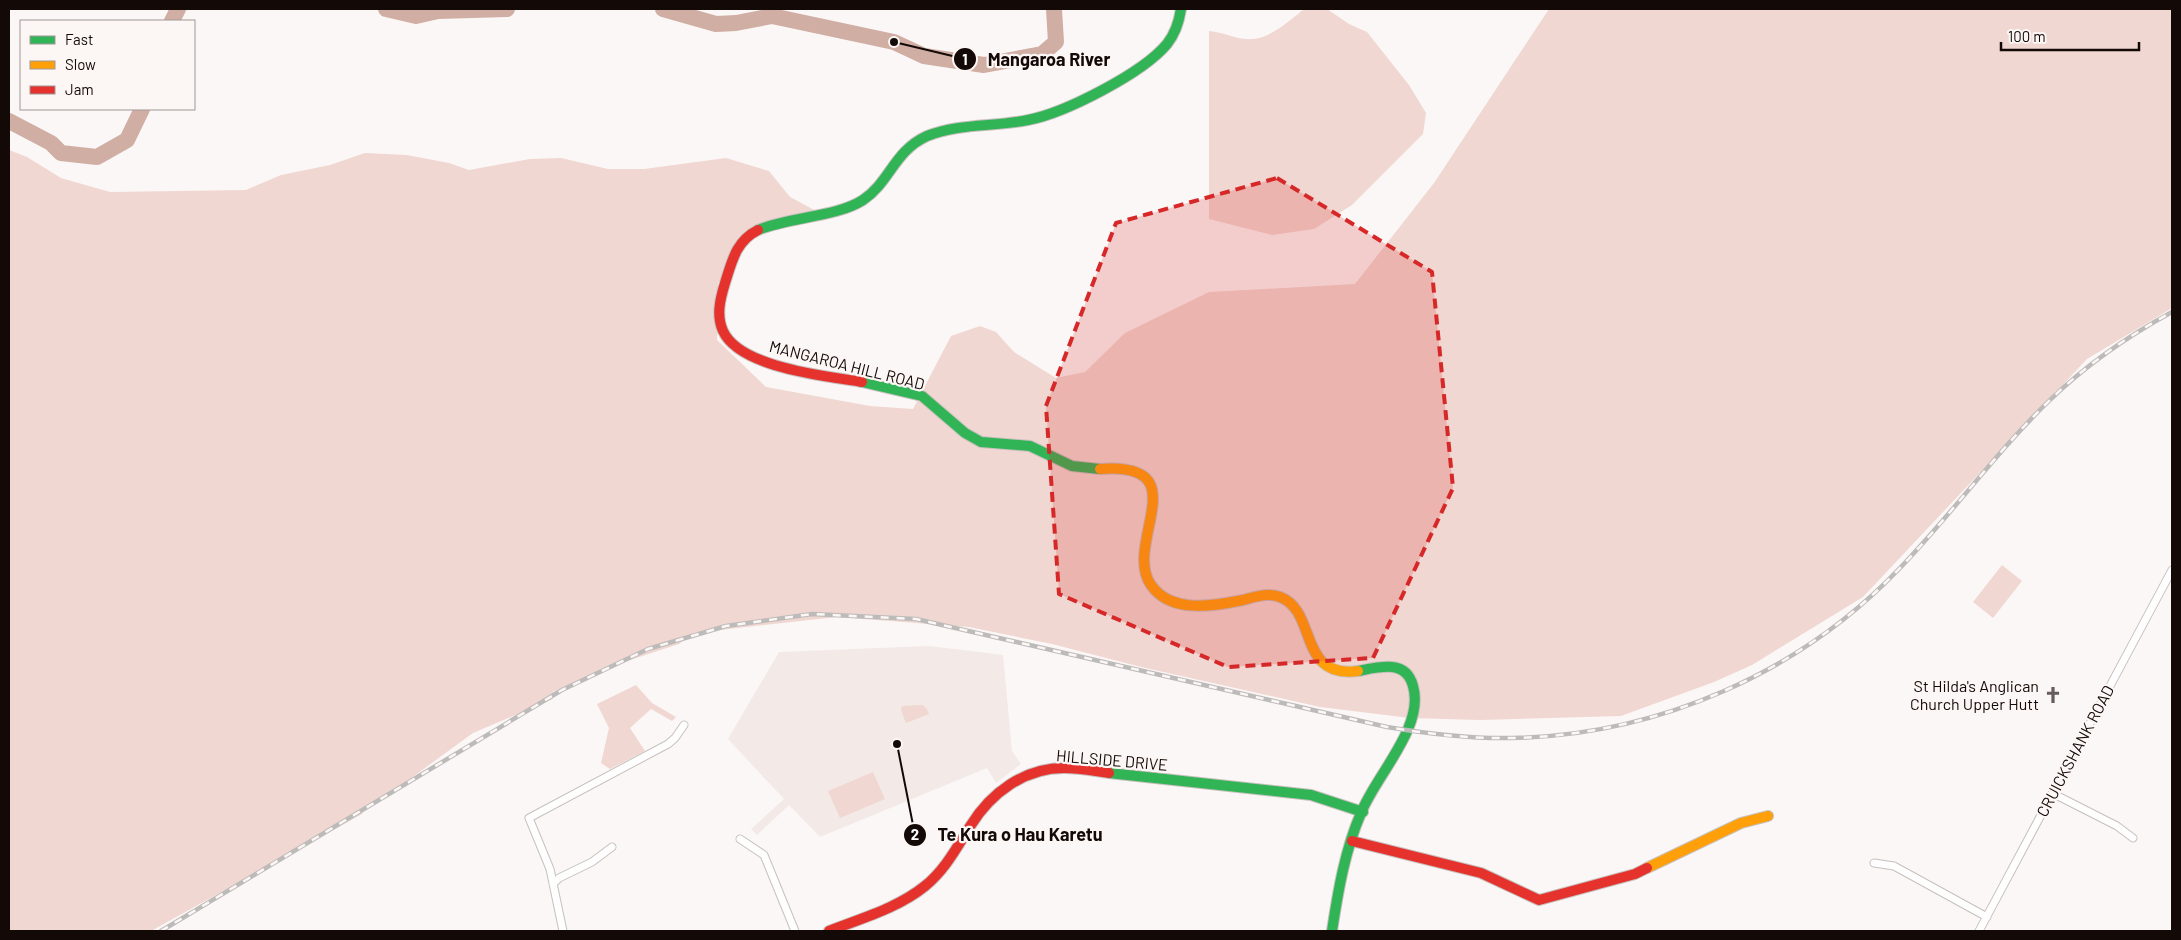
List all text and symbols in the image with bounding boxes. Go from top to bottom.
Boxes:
legend [20,20,195,110]
scale bar [2001,20,2138,52]
text: 100 m [2008,27,2046,45]
text: Fast [65,30,93,48]
callout: Mangaroa River [953,43,1120,76]
text: Mangaroa River [988,48,1110,70]
text: 1 [962,50,968,68]
text: Slow [65,55,96,73]
text: Jam [65,80,94,98]
street label: MANGAROA HILL ROAD [767,336,927,393]
place label: St Hilda's Anglican Church Upper Hutt [1910,676,2039,713]
street label: CRUICKSHANK ROAD [2032,682,2117,820]
church icon: St Hilda's Anglican Church Upper Hutt [2043,685,2063,705]
street label: HILLSIDE DRIVE [1056,745,1169,774]
callout: Te Kura o Hau Karetu [903,818,1113,851]
text: Te Kura o Hau Karetu [938,823,1102,845]
text: 2 [911,825,919,843]

